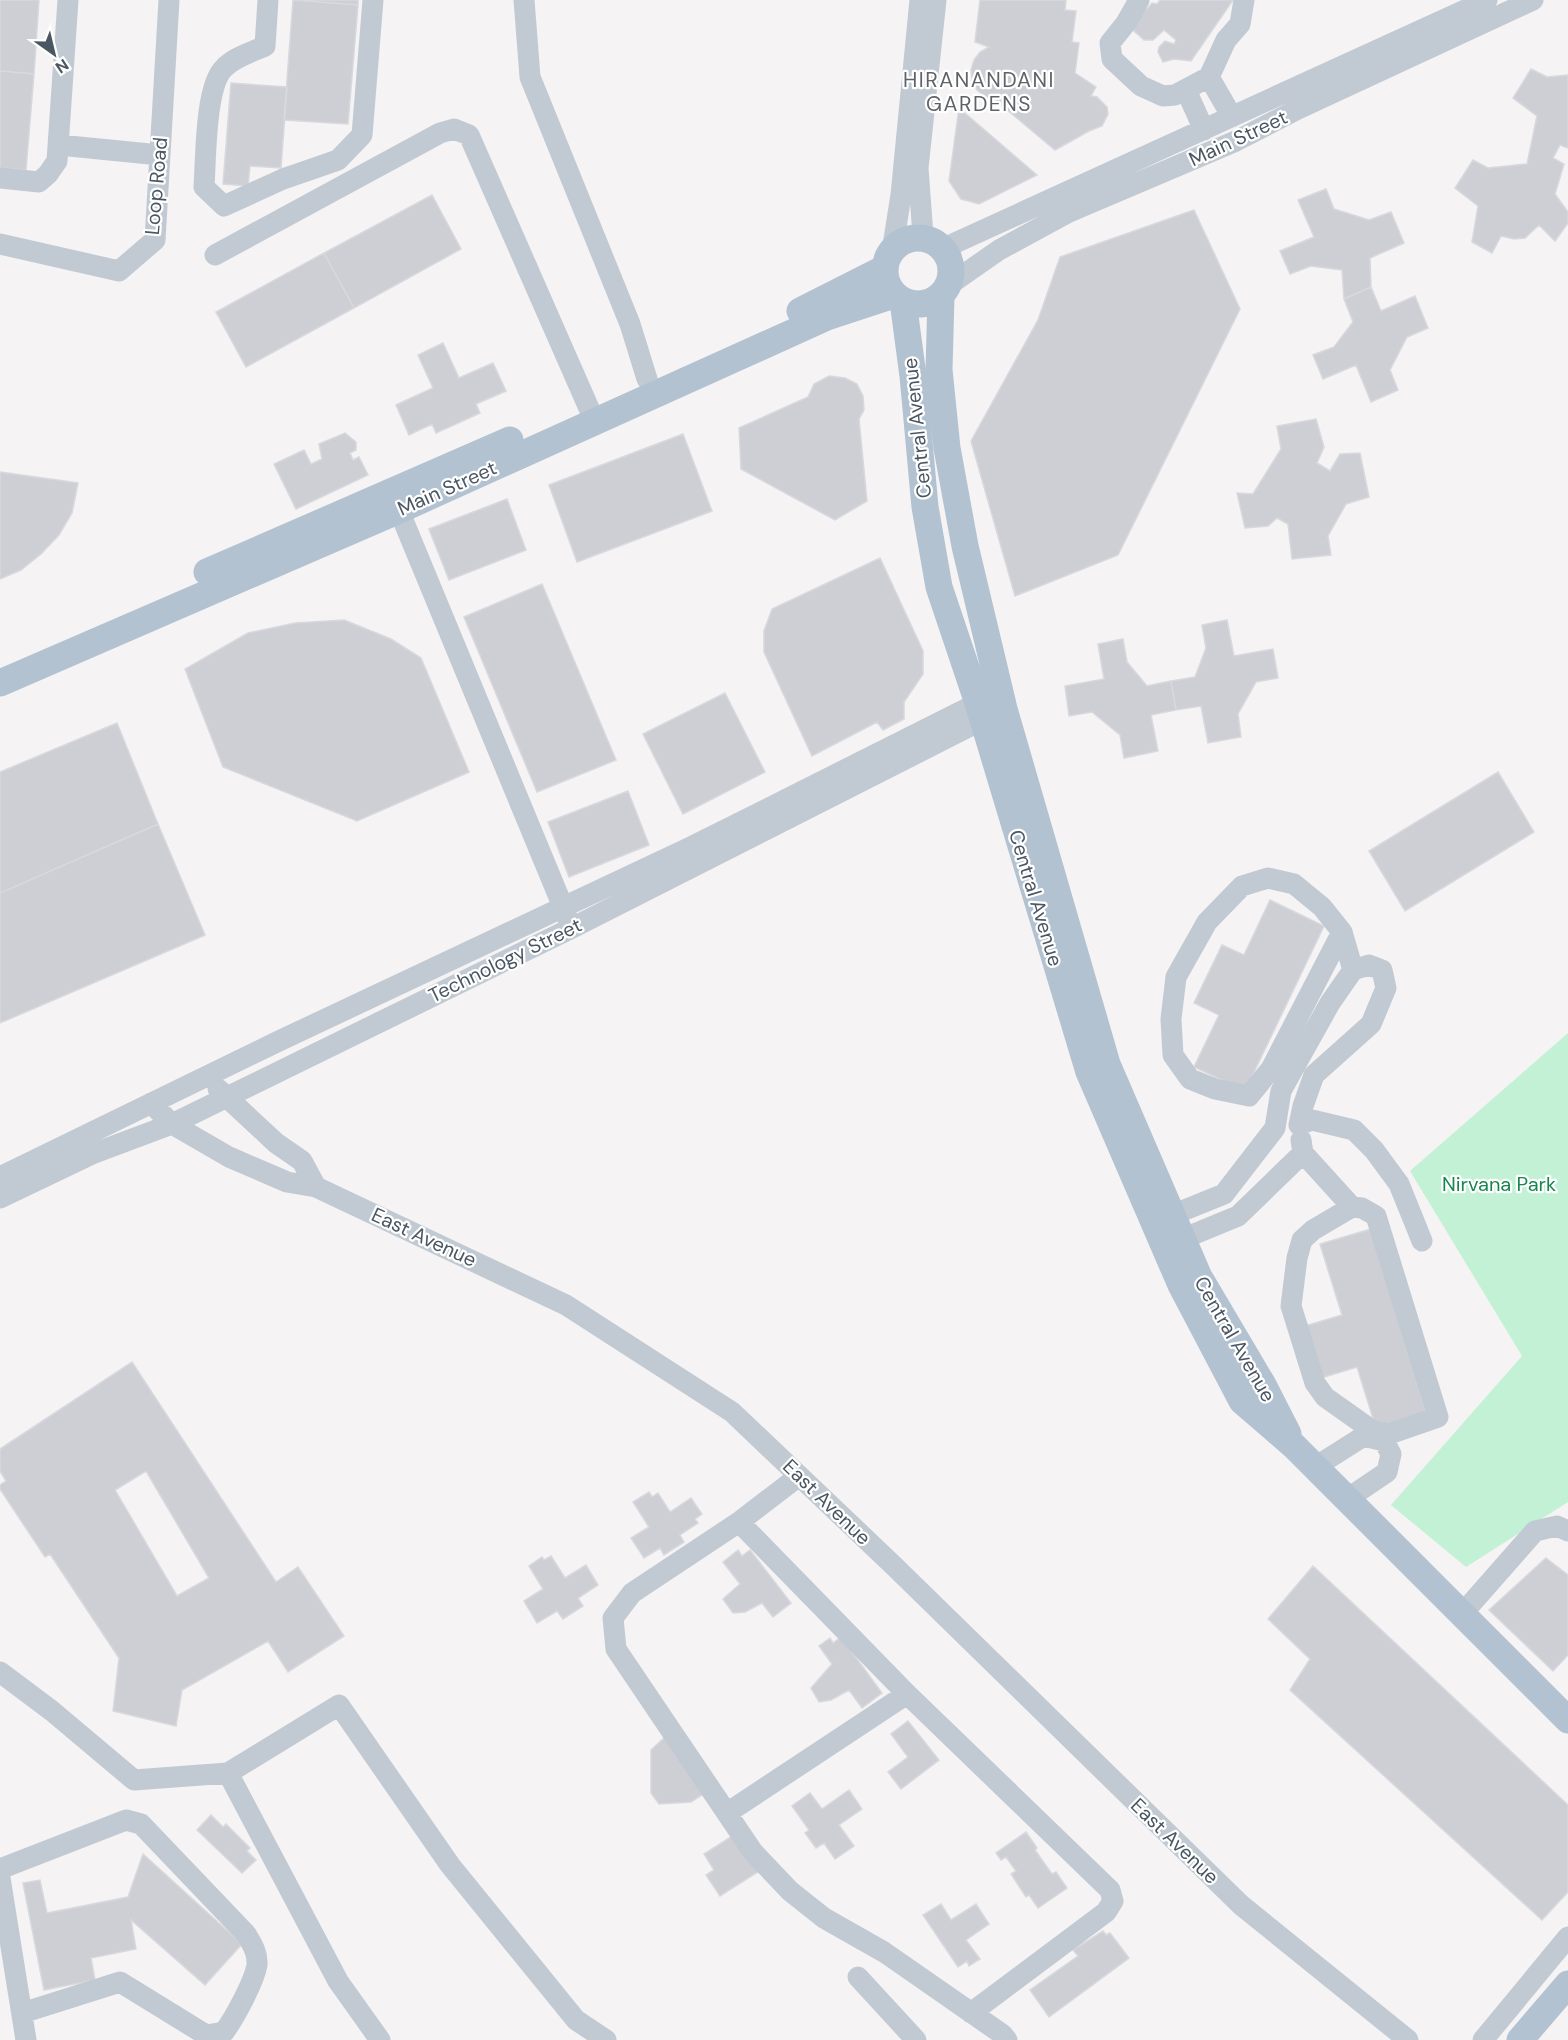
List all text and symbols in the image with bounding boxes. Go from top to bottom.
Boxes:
north arrow [24,24,84,84]
text: N [51,54,73,78]
district label: HIRANANDANI GARDENS [903,66,1055,118]
street label: Main Street [1184,104,1292,172]
street label: Loop Road [139,136,173,236]
street label: Central Avenue [897,357,937,499]
street label: Main Street [393,455,501,521]
street label: Central Avenue [1003,827,1069,969]
street label: Technology Street [424,912,586,1008]
park label: Nirvana Park [1442,1171,1556,1197]
street label: East Avenue [367,1201,481,1273]
street label: Central Avenue [1188,1271,1282,1407]
street label: East Avenue [777,1453,877,1551]
street label: East Avenue [1125,1792,1225,1890]

